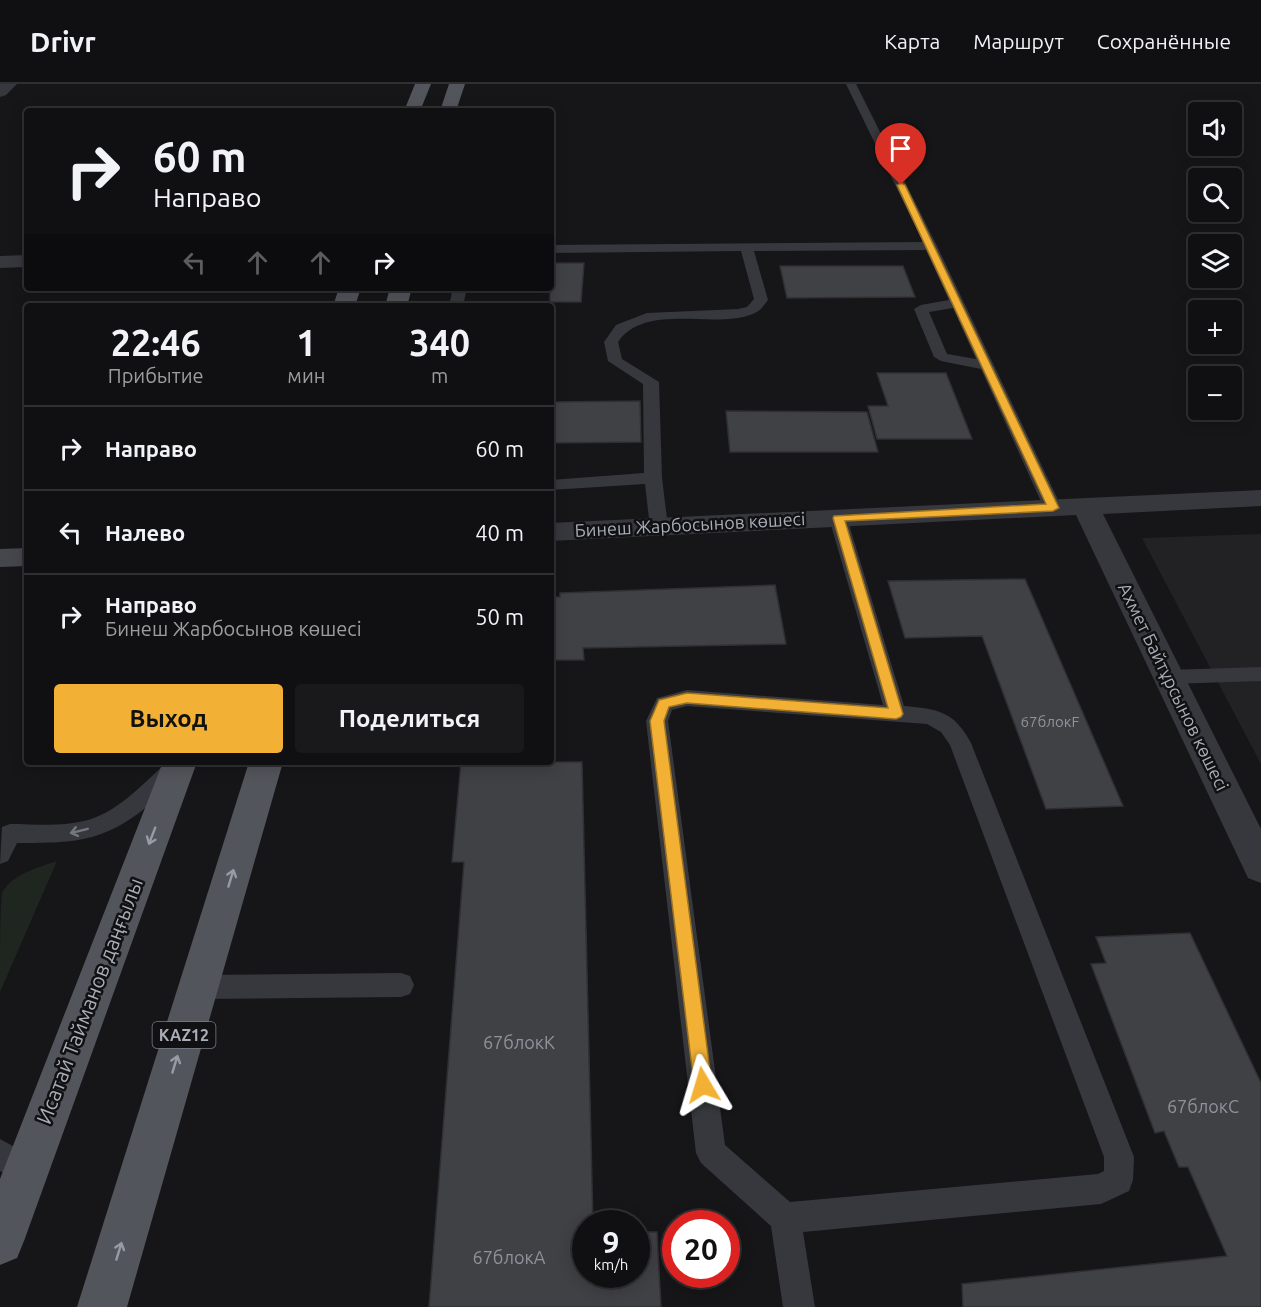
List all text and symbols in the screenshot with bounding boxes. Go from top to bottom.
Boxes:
text: Drivr [30,26,96,57]
text: Карта [884,29,940,53]
text: Маршрут [973,29,1064,53]
text: Сохранённые [1097,29,1231,53]
map controls [1188,102,1242,420]
button: sound [1188,102,1242,156]
pin [875,123,926,185]
icon: right [54,132,132,210]
icon: arrive [884,132,917,165]
text: 60 m [153,133,247,180]
button: search [1188,168,1242,222]
text: Направо [153,182,262,212]
button: layers [1188,234,1242,288]
icon: left [178,246,211,279]
icon: ahead [241,246,274,279]
icon: ahead [304,246,337,279]
icon: right [367,246,400,279]
button: + [1188,300,1242,354]
text: 22:46 [111,322,201,363]
text: 1 [296,322,317,363]
text: 340 [409,322,470,363]
text: Прибытие [108,364,204,387]
text: мин [287,364,325,387]
text: m [431,364,448,387]
button: − [1188,366,1242,420]
icon: right [54,432,87,465]
text: Направо [105,436,197,461]
text: 60 m [475,436,524,461]
street label: Бинеш Жарбосынов көшесі [574,508,806,540]
icon: left [54,516,87,549]
text: Налево [105,520,185,545]
text: 40 m [475,520,524,545]
street label: Ахмет Байтұрсынов көшесі [1115,579,1233,794]
text: Направо [105,592,197,617]
icon: right [54,600,87,633]
text: 50 m [475,604,524,629]
text: Бинеш Жарбосынов көшесі [105,617,362,640]
button: Выход [54,684,283,753]
button: Поделиться [295,684,524,753]
house number: 67блокF [1021,713,1080,730]
one-way arrow [70,825,89,837]
one-way arrow [146,827,157,845]
one-way arrow [226,868,237,887]
street label: Исатай Тайманов даңғылы [31,874,147,1127]
road number: KAZ12 [152,1022,216,1048]
house number: 67блокK [483,1032,555,1052]
position arrow [671,1053,735,1117]
one-way arrow [170,1055,181,1074]
house number: 67блокC [1167,1096,1239,1116]
speed limit sign: 20 [662,1210,740,1288]
text: 9 [603,1225,619,1259]
one-way arrow [114,1242,125,1261]
house number: 67блокA [473,1247,546,1267]
text: km/h [594,1256,628,1273]

